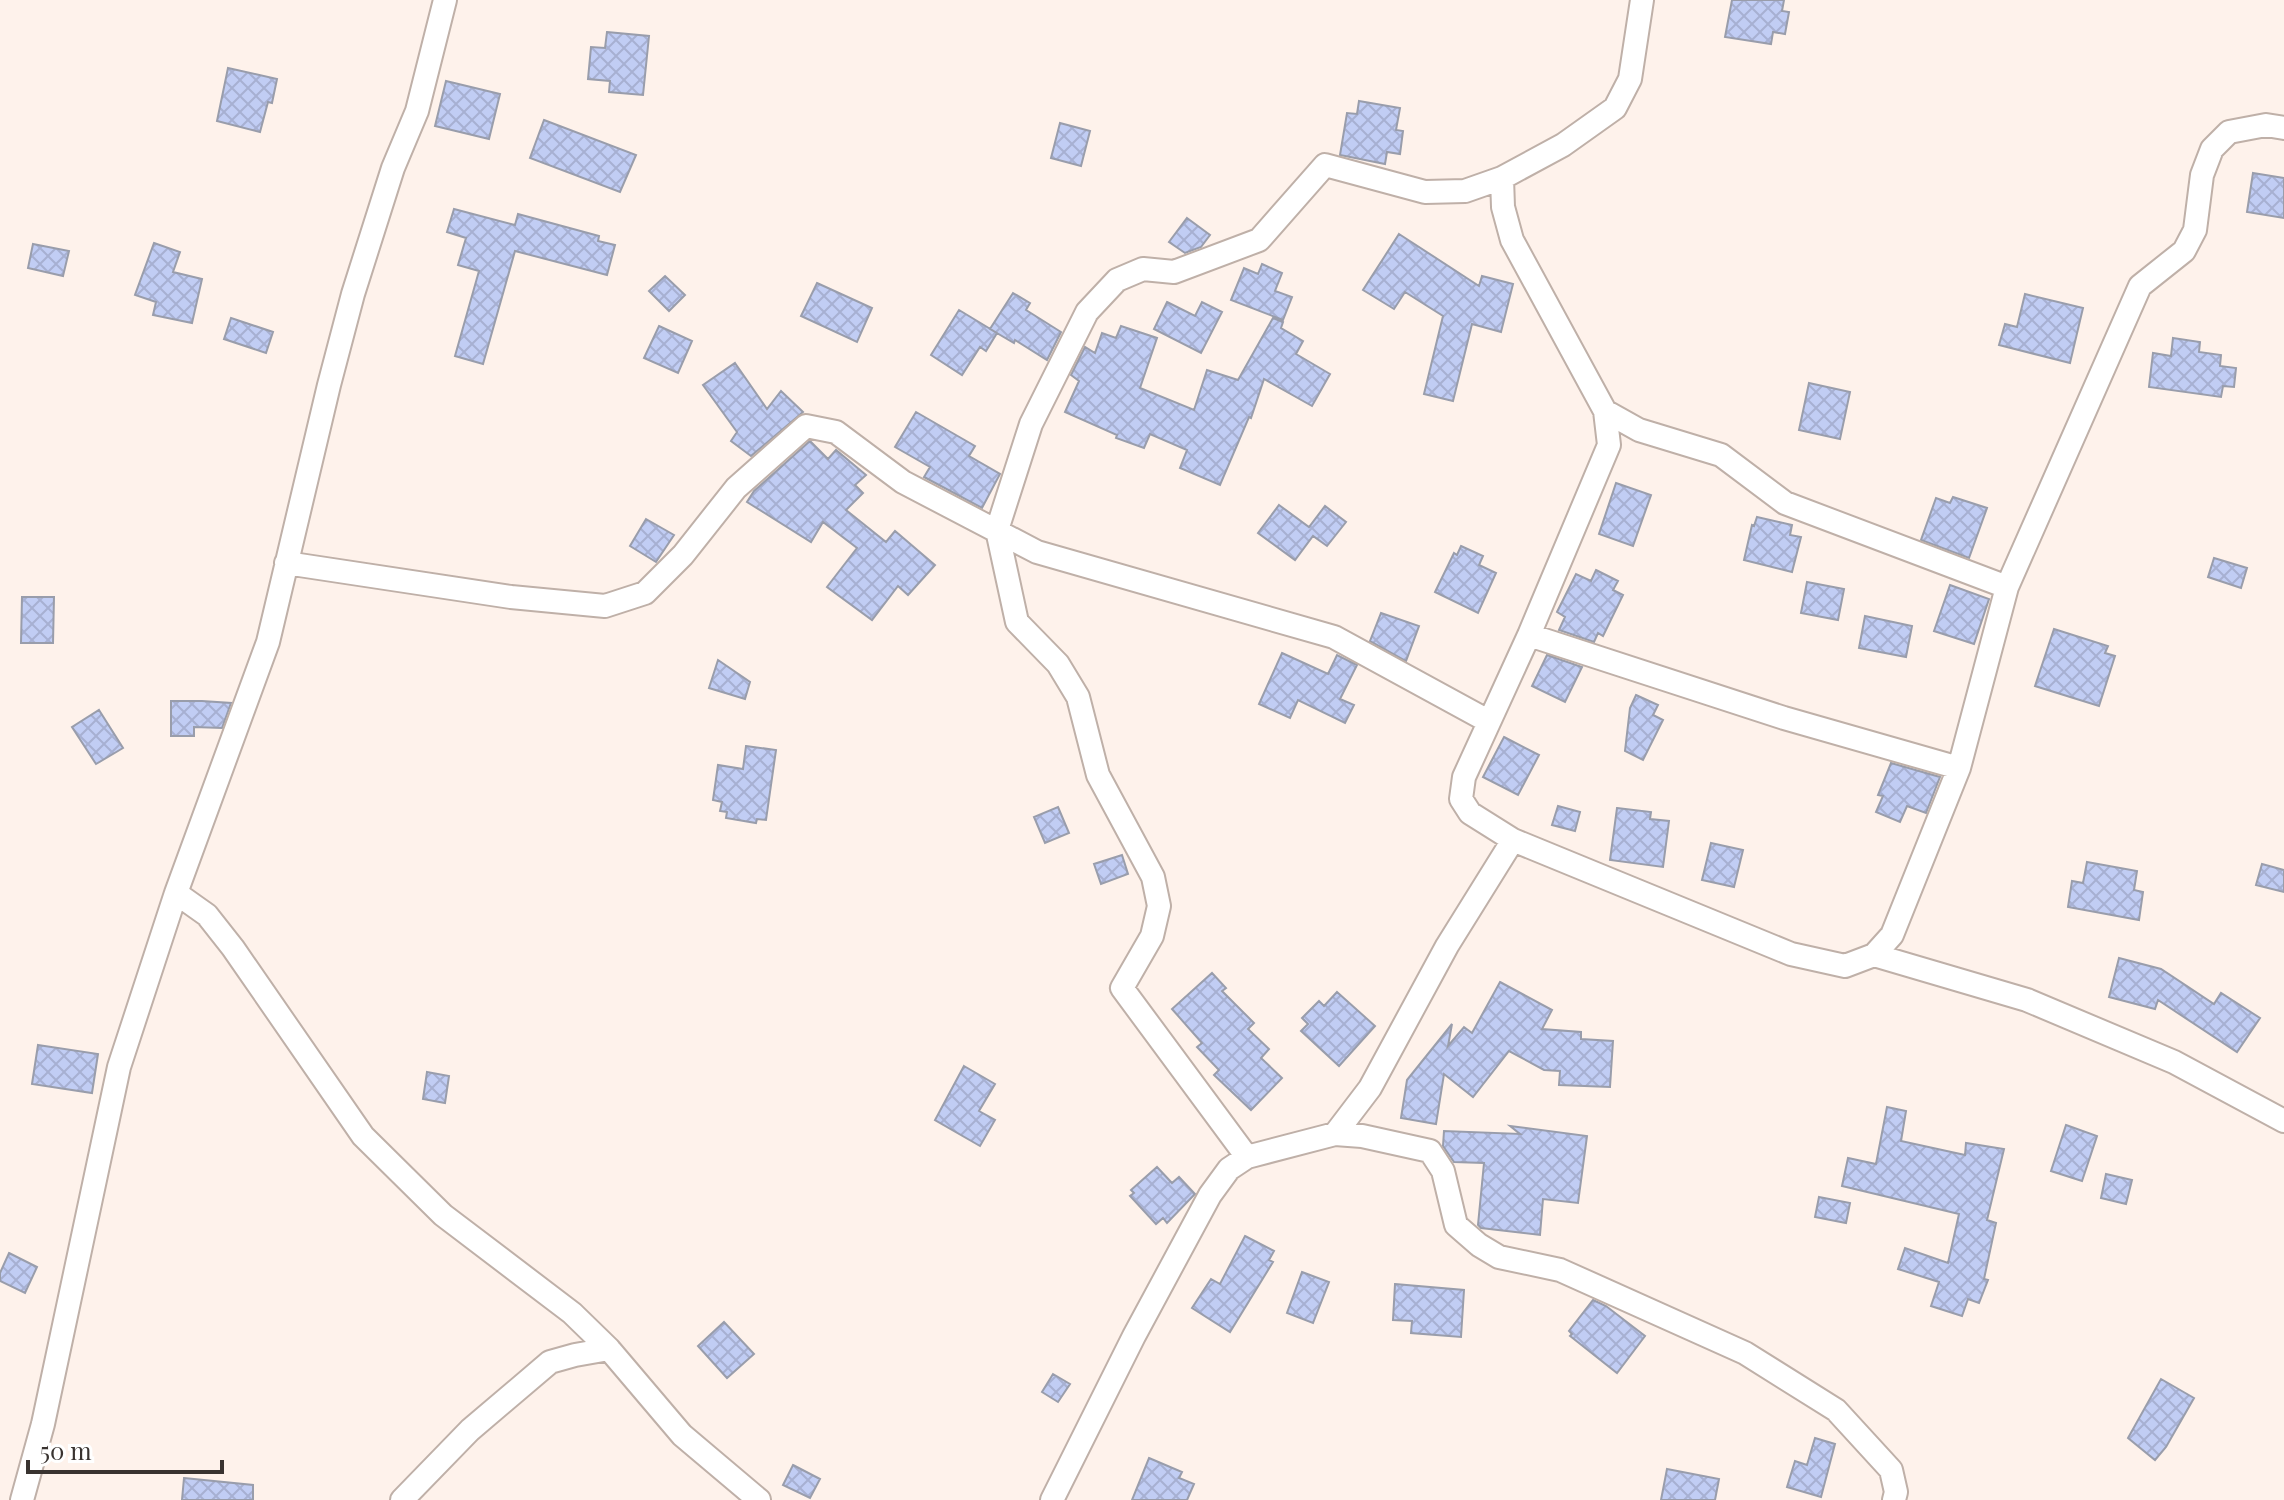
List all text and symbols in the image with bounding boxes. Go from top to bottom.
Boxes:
scale bar [28,1424,222,1474]
text: 50 m [40,1434,92,1466]

